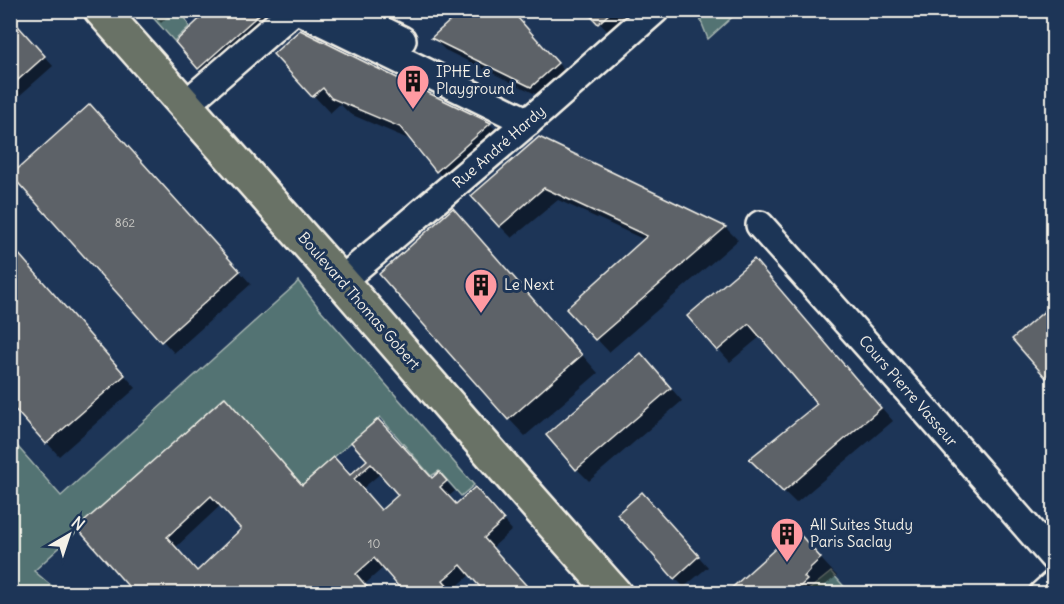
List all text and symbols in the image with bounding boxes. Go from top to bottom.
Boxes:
place label: IPHE Le Playground [436,62,515,98]
building icon: IPHE Le Playground [395,63,431,110]
street label: Rue André Hardy [448,101,549,192]
house number: 862 [115,215,136,230]
street label: Boulevard Thomas Gobert [294,228,424,373]
building icon: Le Next [463,267,499,314]
place label: Le Next [504,275,554,294]
street label: Cours Pierre Vasseur [855,331,962,450]
north arrow [39,505,99,565]
text: N [68,512,89,535]
place label: All Suites Study Paris Saclay [810,515,913,551]
building icon: All Suites Study Paris Saclay [769,516,805,563]
house number: 10 [368,536,380,551]

